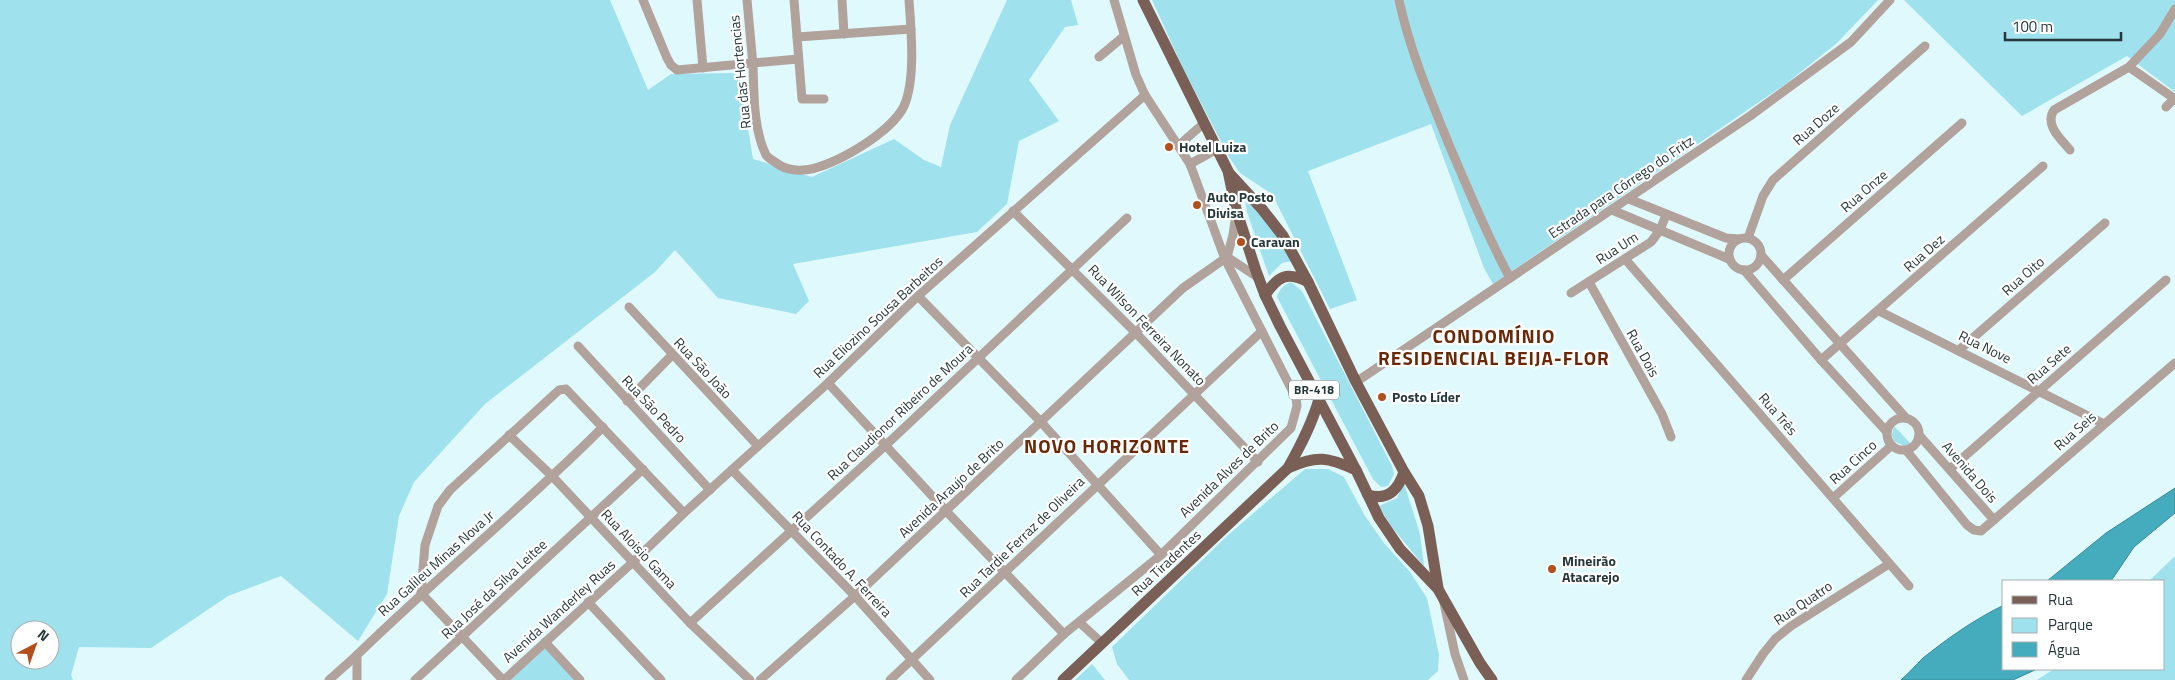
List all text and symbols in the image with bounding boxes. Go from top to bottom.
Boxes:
scale bar [2005,10,2121,42]
street label: Rua das Hortencias [723,14,756,130]
text: 100 m [2012,15,2053,38]
street label: Rua Doze [1788,97,1844,150]
street label: Estrada para Córrego do Fritz [1544,130,1698,243]
place label: Hotel Luiza [1179,136,1246,157]
marker: Hotel Luiza [1163,141,1175,153]
street label: Rua Onze [1836,164,1892,217]
place label: Auto Posto Divisa [1207,186,1274,223]
marker: Auto Posto Divisa [1191,199,1203,211]
street label: Rua Um [1591,226,1642,269]
street label: Rua Dez [1898,229,1949,276]
place label: Caravan [1251,231,1300,252]
marker: Caravan [1235,236,1247,248]
street label: Rua Eliozino Sousa Barbeitos [808,251,947,383]
street label: Rua Oito [1997,251,2049,300]
street label: Rua Wilson Ferreira Nonato [1084,259,1211,390]
district label: CONDOMÍNIO RESIDENCIAL BEIJA-FLOR [1378,321,1610,372]
street label: Rua Dois [1622,325,1665,381]
street label: Rua Nove [1955,325,2015,368]
street label: Rua São João [669,332,737,403]
street label: Rua Claudionor Ribeiro de Moura [822,338,977,485]
street label: Rua Sete [2022,338,2075,389]
street label: Rua São Pedro [617,370,691,447]
road number: BR-418 [1289,380,1339,400]
place label: Posto Líder [1392,386,1460,407]
street label: Rua Três [1754,388,1803,440]
marker: Posto Líder [1376,391,1388,403]
street label: Rua Seis [2049,406,2101,455]
street label: Avenida Alves de Brito [1174,416,1283,522]
district label: NOVO HORIZONTE [1024,431,1190,460]
street label: Avenida Araujo de Brito [893,433,1008,542]
street label: Rua Cinco [1824,435,1881,489]
street label: Avenida Dois [1938,436,2003,507]
street label: Rua Tardie Ferraz de Oliveira [954,471,1089,602]
street label: Rua Aloisio Gama [597,504,682,593]
street label: Rua Galileu Minas Nova Jr [373,505,499,621]
street label: Rua Contado A. Ferreira [787,506,897,621]
street label: Rua Tiradentes [1126,525,1205,601]
street label: Rua José da Silva Leitee [436,534,551,643]
place label: Mineirão Atacarejo [1562,550,1619,587]
street label: Avenida Wanderley Ruas [498,554,620,667]
marker: Mineirão Atacarejo [1546,563,1558,575]
street label: Rua Quatro [1769,575,1836,630]
legend [2002,580,2165,670]
text: Rua [2048,588,2073,611]
text: Parque [2048,613,2093,636]
north arrow [10,620,60,670]
text: N [33,624,54,646]
text: Água [2048,638,2080,661]

